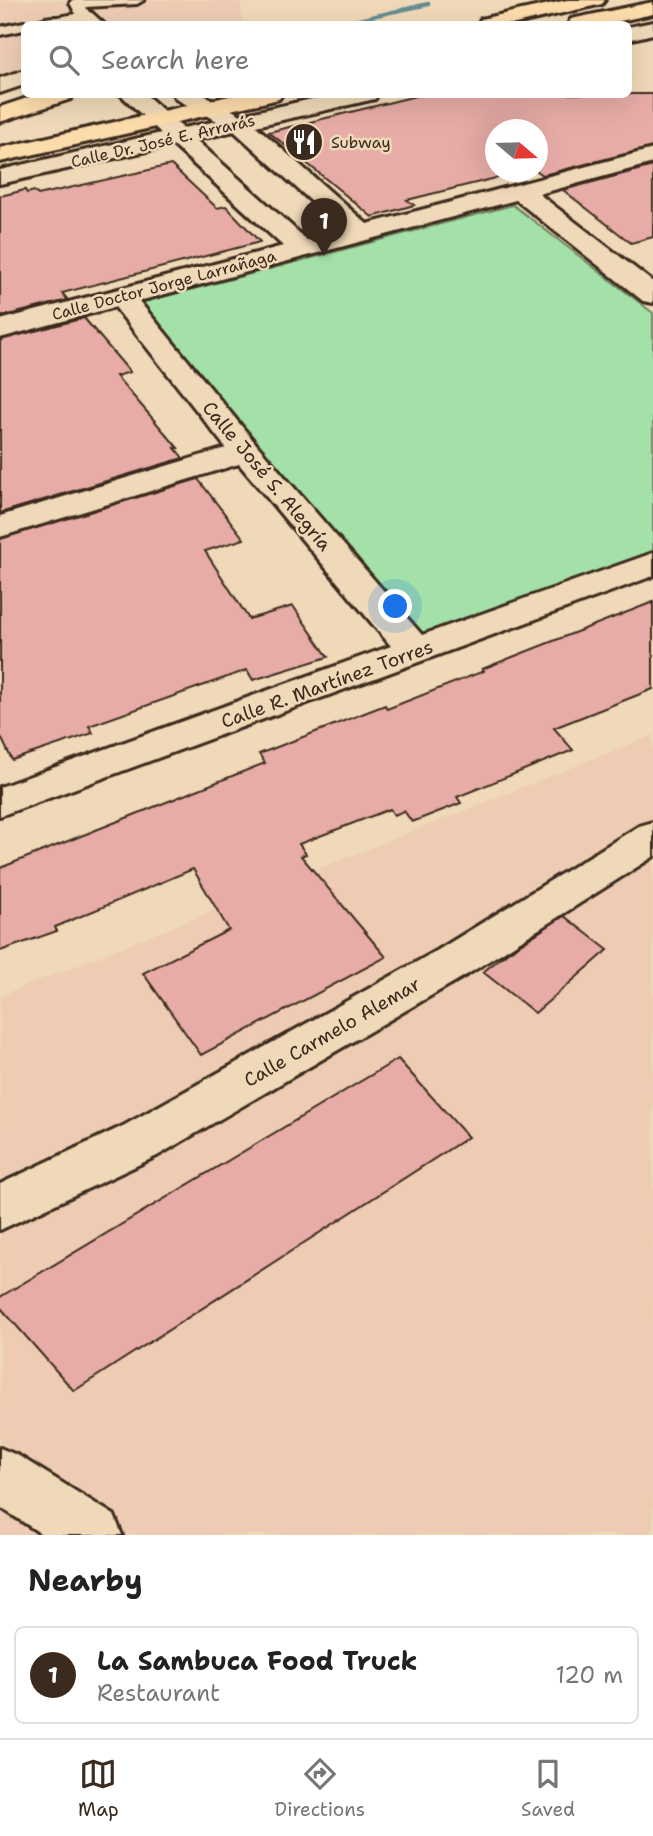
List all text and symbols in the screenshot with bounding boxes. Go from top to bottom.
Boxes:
search box [21,21,632,98]
icon: search [45,41,83,79]
text: Search here [101,42,250,77]
street label: Calle Dr. José E. Arrarás [69,110,257,172]
north arrow [485,119,548,182]
restaurant icon: Subway [283,121,325,163]
place label: Subway [331,132,391,153]
pin: 1 [301,198,347,256]
street label: Calle Doctor Jorge Larrañaga [50,245,278,325]
street label: Calle José S. Alegría [197,396,337,556]
your location [378,589,412,623]
street label: Calle R. Martínez Torres [218,634,436,734]
street label: Calle Carmelo Alemar [239,971,425,1093]
text: Nearby [28,1560,143,1601]
text: La Sambuca Food Truck [97,1643,417,1678]
text: 1 [48,1660,58,1690]
text: 120 m [555,1660,623,1690]
text: Restaurant [97,1678,220,1708]
tab: Map [78,1755,119,1822]
tab: Directions [275,1755,365,1822]
tab: Saved [521,1755,575,1822]

